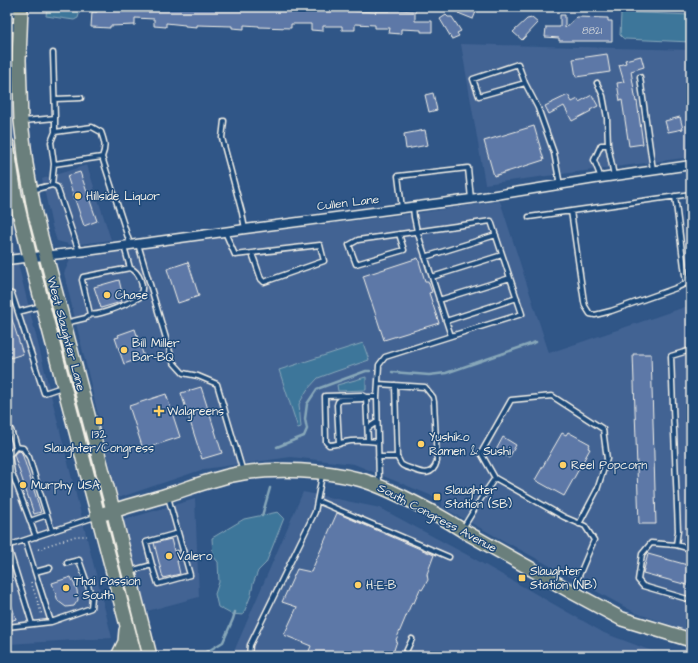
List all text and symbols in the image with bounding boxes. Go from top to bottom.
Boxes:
house number: 8821 [582,24,603,38]
place label: Hillside Liquor [86,188,160,205]
marker: Hillside Liquor [73,191,83,201]
street label: Cullen Lane [316,191,381,215]
street label: West Slaughter Lane [42,275,89,393]
place label: Chase [115,287,149,304]
marker: Chase [102,290,112,300]
place label: Bill Miller Bar-BQ [132,335,180,366]
marker: Bill Miller Bar-BQ [119,345,129,355]
place label: Walgreens [167,403,224,421]
marker: Walgreens [154,406,164,416]
marker: 132 Slaughter/Congress [94,416,104,426]
place label: 132 Slaughter/Congress [44,426,154,458]
place label: Yushiko Ramen & Sushi [429,429,511,460]
marker: Yushiko Ramen & Sushi [416,439,426,449]
place label: Reel Popcorn [571,457,647,474]
marker: Reel Popcorn [558,460,568,470]
place label: Murphy USA [31,477,100,495]
street label: South Congress Avenue [374,479,500,558]
marker: Murphy USA [18,480,28,490]
place label: Slaughter Station (SB) [445,482,512,513]
marker: Slaughter Station (SB) [432,492,442,502]
place label: Valero [177,548,213,565]
marker: Valero [164,551,174,561]
place label: Slaughter Station (NB) [530,563,597,594]
place label: Thai Passion - South [74,573,141,604]
marker: Slaughter Station (NB) [517,573,527,583]
place label: H-E-B [366,577,397,594]
marker: H-E-B [353,580,363,590]
marker: Thai Passion - South [61,583,71,593]

